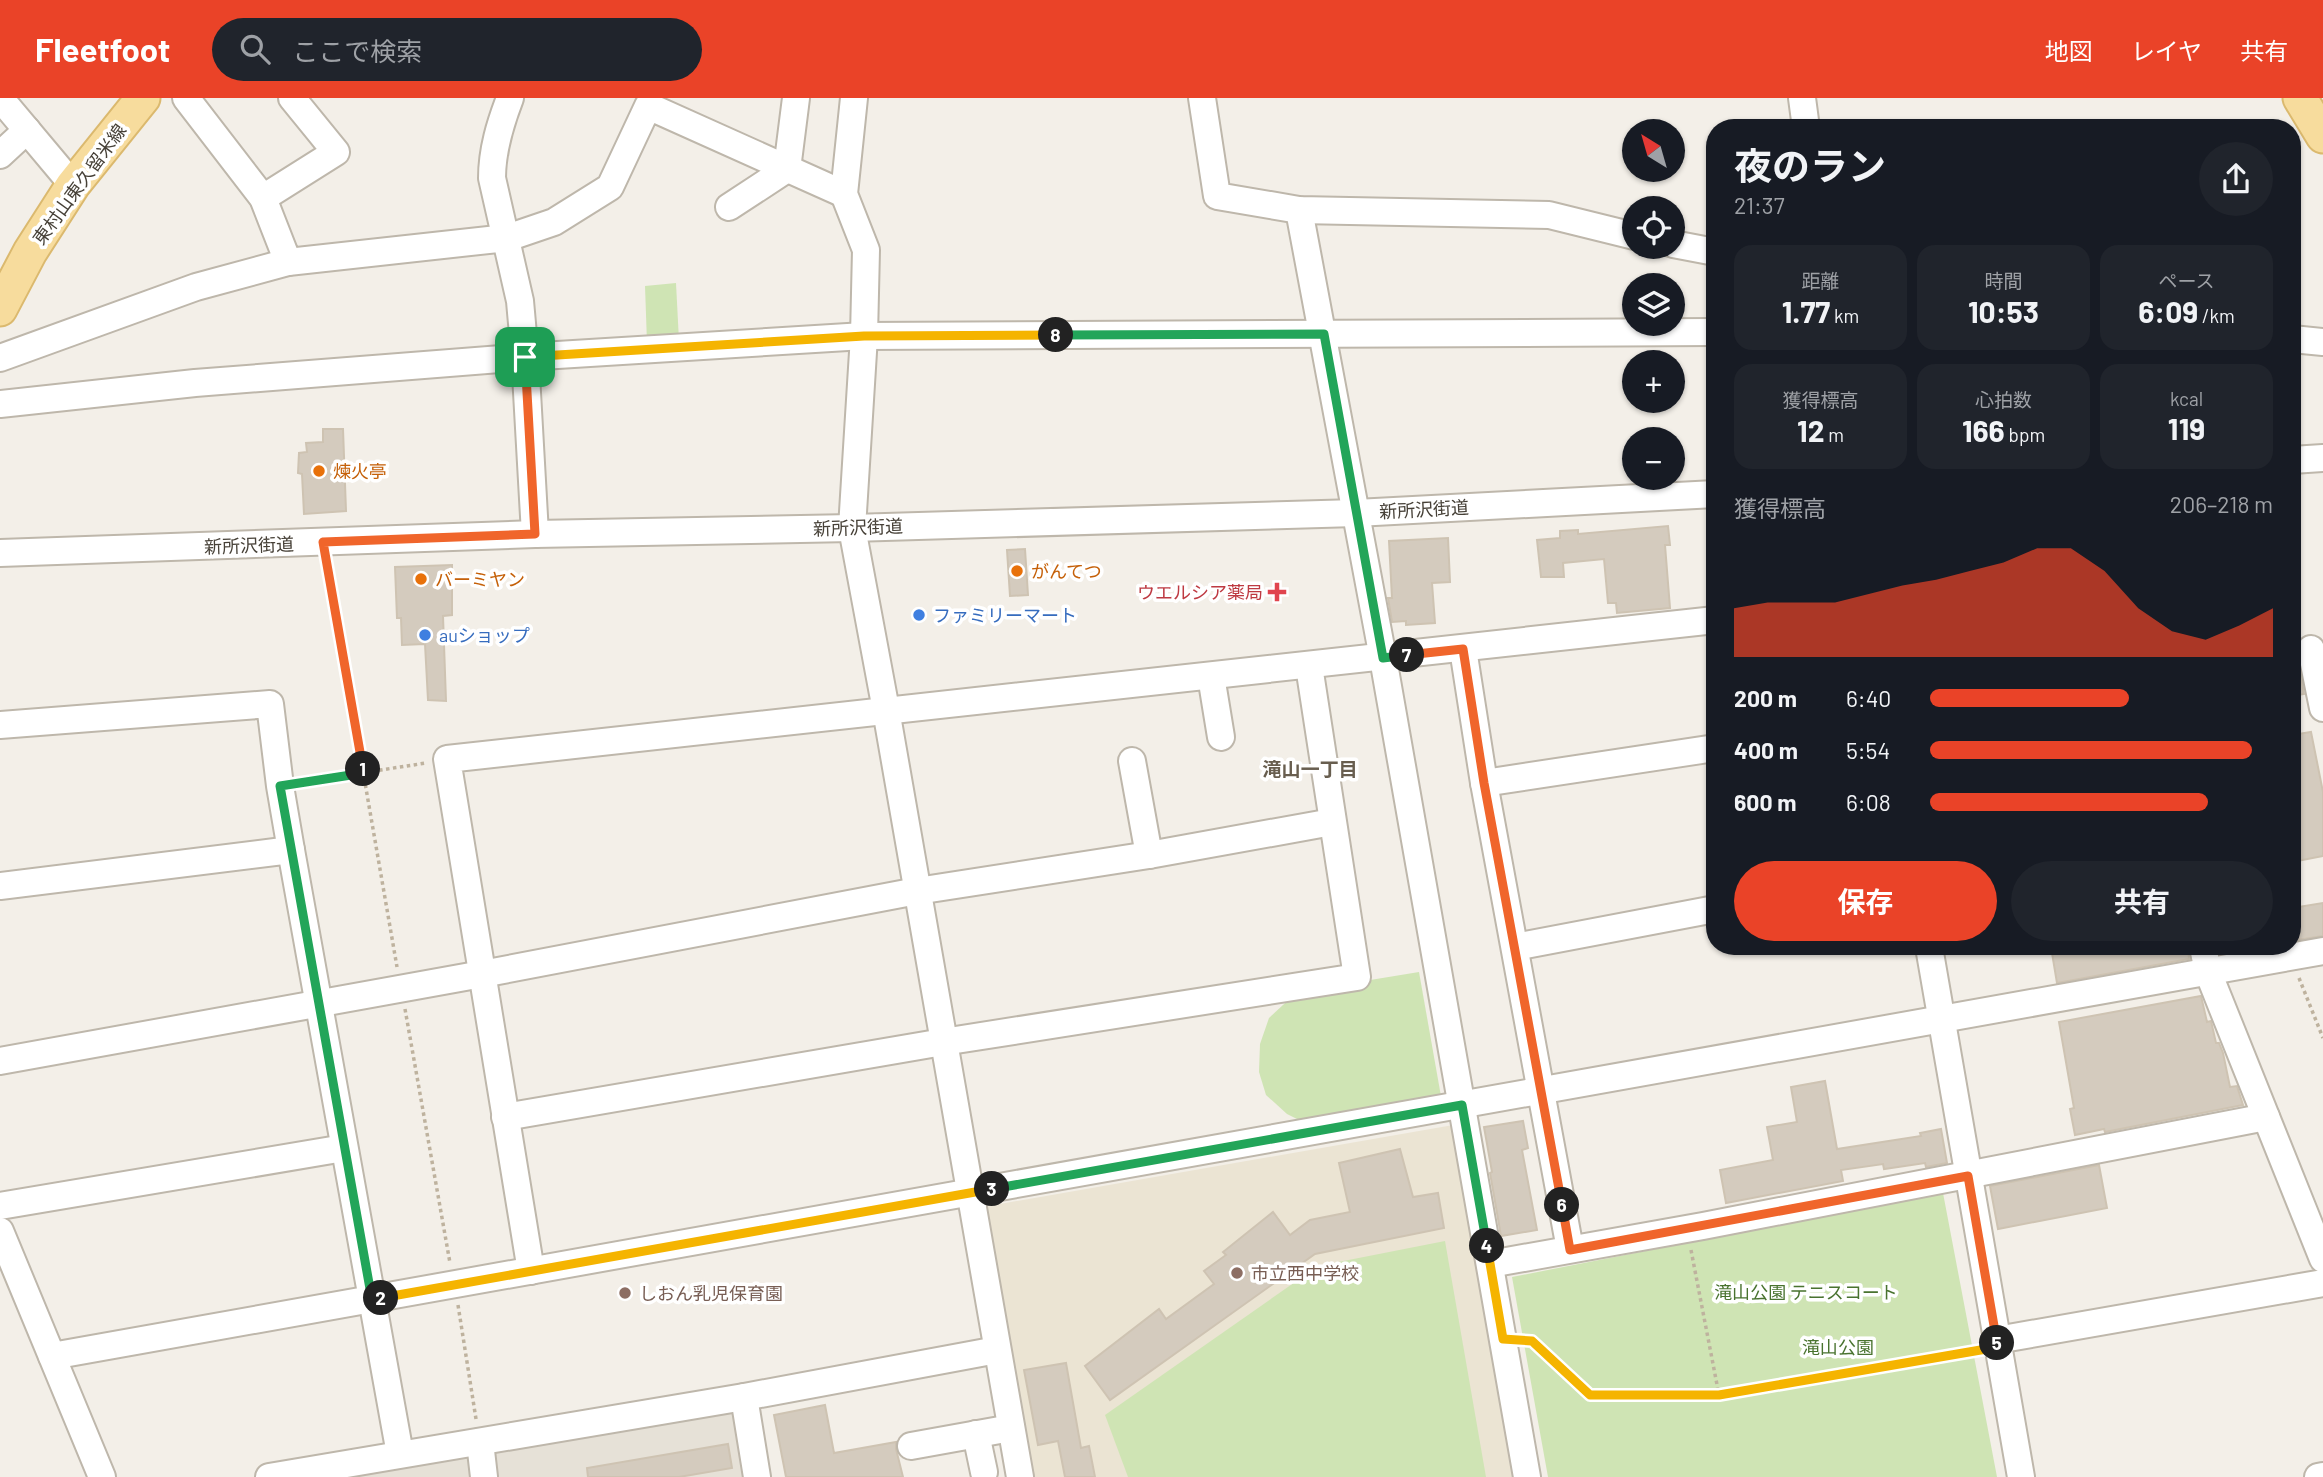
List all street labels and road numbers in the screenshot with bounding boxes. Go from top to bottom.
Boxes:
street label: 東村山東久留米線 [28,119,130,249]
street label: 新所沢街道 [1378,496,1470,522]
street label: 新所沢街道 [813,514,903,540]
street label: 新所沢街道 [204,532,294,558]

